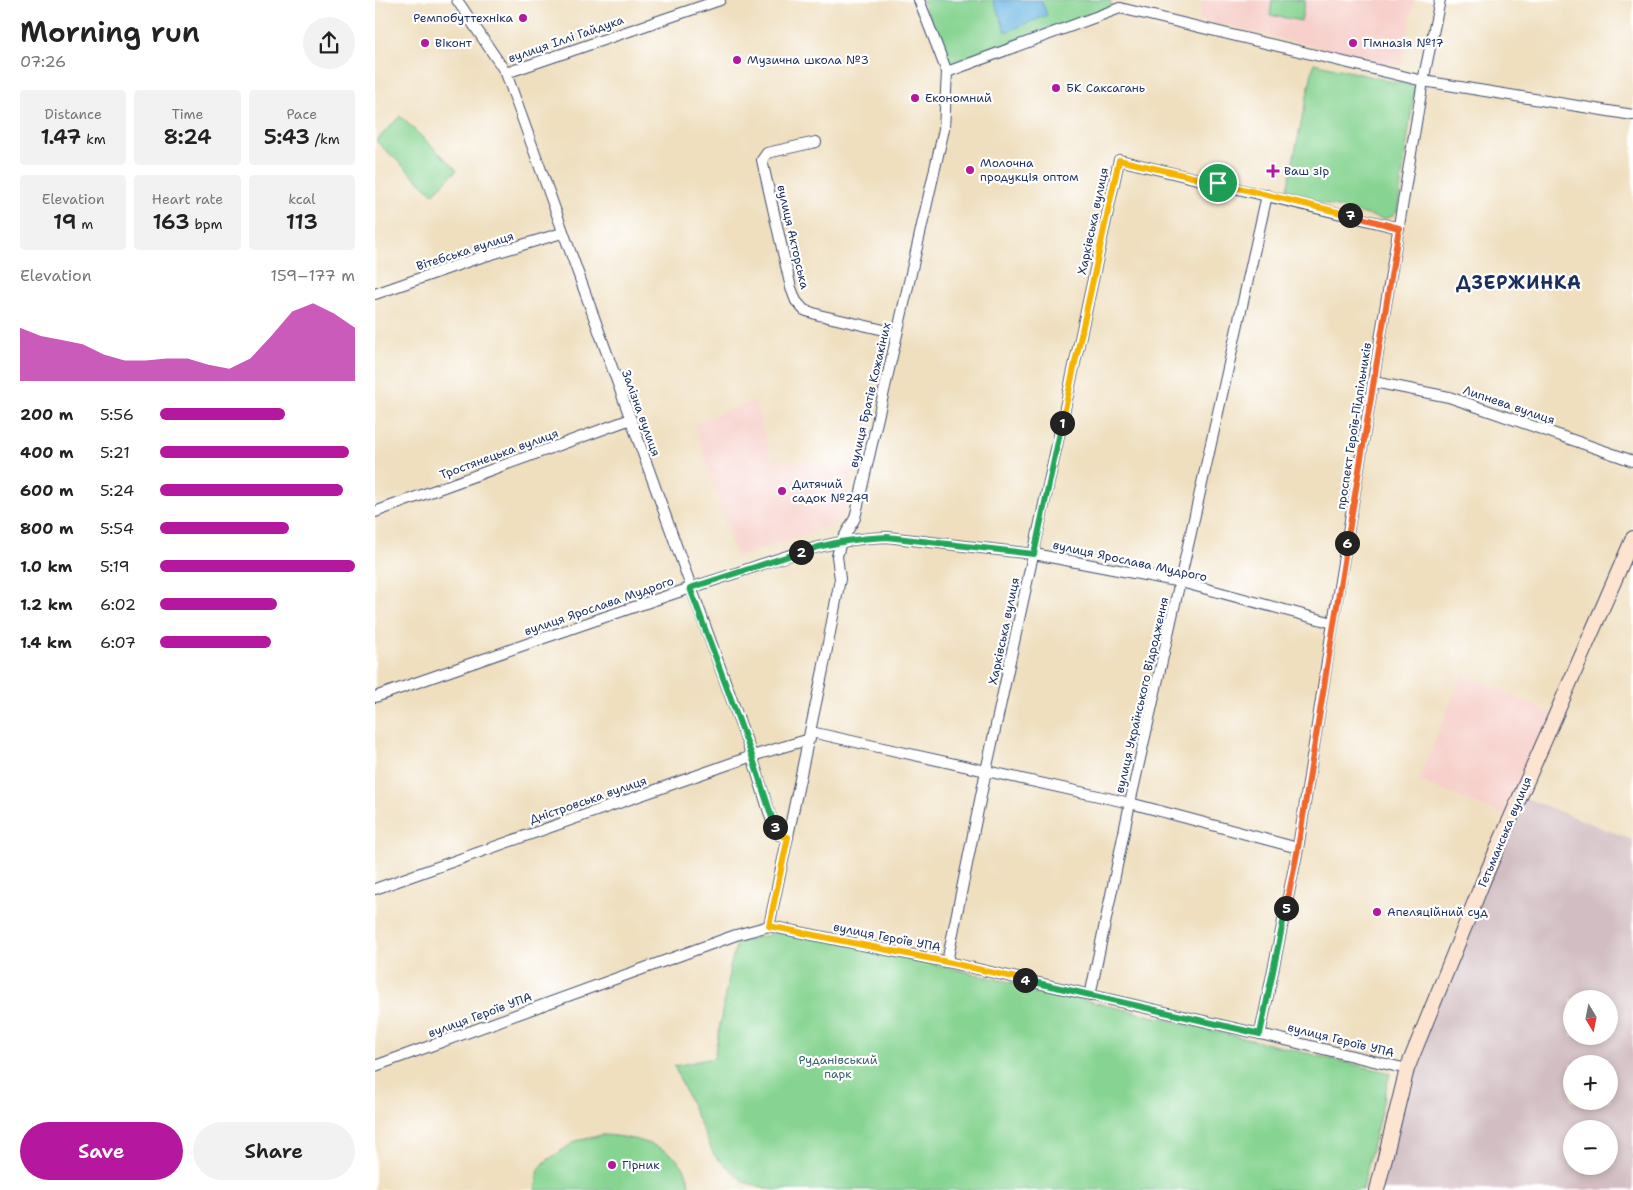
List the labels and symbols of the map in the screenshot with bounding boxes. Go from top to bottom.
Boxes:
place label: Ремпобуттехніка [413,10,514,26]
street label: вулиця Іллі Гайдука [506,12,626,66]
marker: Ремпобуттехніка [517,12,529,24]
place label: Віконт [435,35,473,51]
place label: Гімназія №17 [1363,35,1444,51]
marker: Віконт [419,37,431,49]
marker: Гімназія №17 [1347,37,1359,49]
place label: Музична школа №3 [747,52,869,68]
marker: Музична школа №3 [731,54,743,66]
place label: БК Саксагань [1066,80,1145,96]
marker: БК Саксагань [1050,82,1062,94]
place label: Економний [925,90,992,106]
marker: Економний [909,92,921,104]
place label: Молочна продукція оптом [980,155,1079,185]
pin [1197,162,1239,204]
place label: Ваш зір [1284,163,1329,179]
marker: Молочна продукція оптом [964,164,976,176]
marker: Ваш зір [1266,164,1280,178]
street label: Харківська вулиця [1074,166,1112,276]
street label: вулиця Акторська [773,183,813,291]
pin: 7 [1337,202,1363,228]
street label: Вітебська вулиця [414,228,516,274]
district label: ДЗЕРЖИНКА [1456,271,1582,295]
street label: вулиця Братів Кожакіних [846,321,894,469]
street label: проспект Героїв-Підпільників [1333,341,1375,511]
street label: Залізна вулиця [618,368,664,458]
street label: Липнева вулиця [1461,382,1557,428]
pin: 1 [1049,410,1075,436]
street label: Тростянецька вулиця [437,425,561,483]
place label: Дитячий садок №249 [792,476,869,506]
marker: Дитячий садок №249 [776,485,788,497]
pin: 6 [1335,530,1359,556]
street label: вулиця Ярослава Мудрого [1051,537,1209,585]
pin: 2 [789,540,813,564]
street label: вулиця Ярослава Мудрого [522,573,676,639]
street label: Харківська вулиця [985,576,1023,686]
street label: вулиця Українського Відродження [1112,595,1172,795]
street label: Дністровська вулиця [527,772,649,828]
street label: Гетьманська вулиця [1474,774,1536,890]
pin: 3 [763,814,787,840]
pin: 5 [1273,896,1299,920]
place label: Апеляційний суд [1387,904,1488,920]
marker: Апеляційний суд [1371,906,1383,918]
street label: вулиця Героїв УПА [832,919,942,955]
pin: 4 [1013,968,1037,992]
street label: вулиця Героїв УПА [426,989,534,1041]
north arrow [1563,990,1617,1045]
street label: вулиця Героїв УПА [1286,1019,1396,1061]
park label: Руданівський парк [798,1052,878,1082]
place label: Гірник [622,1157,660,1173]
marker: Гірник [606,1159,618,1171]

